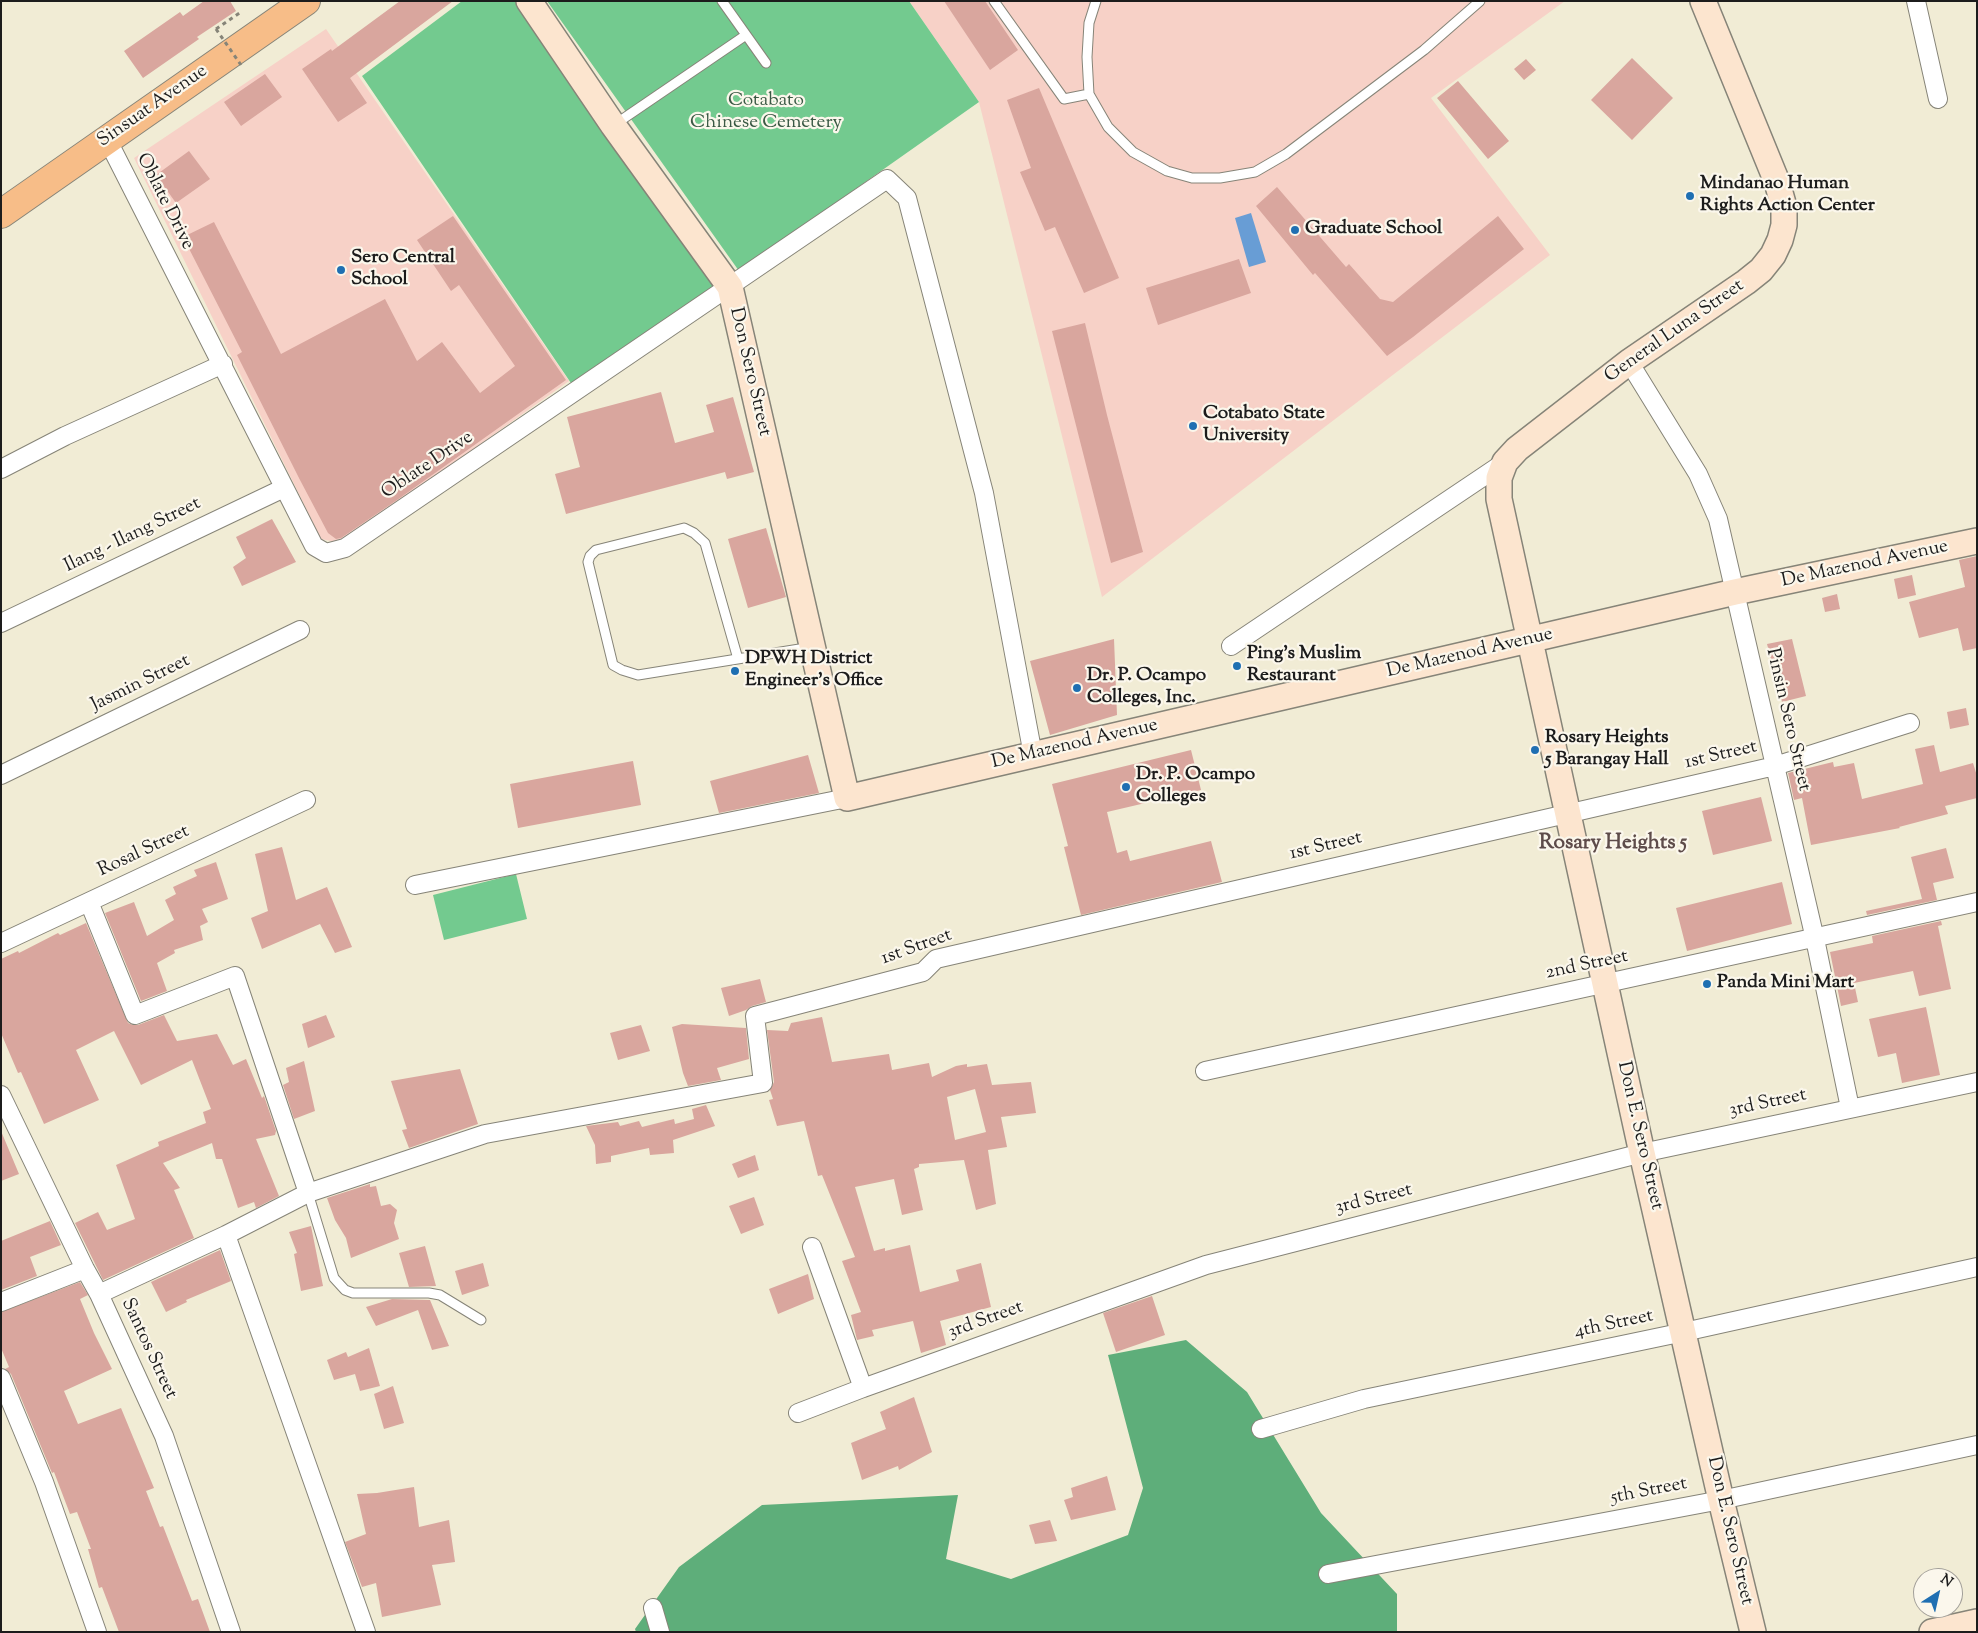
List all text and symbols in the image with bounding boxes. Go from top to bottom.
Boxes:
street label: Sinsuat Avenue [94,61,212,153]
park label: Cotabato Chinese Cemetery [690,91,842,135]
street label: Oblate Drive [130,150,198,254]
place label: Mindanao Human Rights Action Center [1700,174,1875,218]
marker: Mindanao Human Rights Action Center [1684,190,1696,202]
place label: Graduate School [1305,219,1442,241]
marker: Graduate School [1289,224,1301,236]
place label: Sero Central School [351,248,455,292]
marker: Sero Central School [335,264,347,276]
street label: General Luna Street [1601,275,1749,389]
street label: Don Sero Street [723,305,775,439]
place label: Cotabato State University [1203,404,1325,448]
marker: Cotabato State University [1187,420,1199,432]
street label: Oblate Drive [378,427,478,505]
street label: Ilang - Ilang Street [61,493,205,579]
street label: De Mazenod Avenue [1780,536,1950,594]
street label: De Mazenod Avenue [1385,624,1555,684]
place label: Ping's Muslim Restaurant [1247,644,1361,688]
street label: Pinsin Sero Street [1759,646,1815,794]
place label: DPWH District Engineer's Office [745,649,883,693]
street label: Jasmin Street [88,650,194,718]
marker: Ping's Muslim Restaurant [1231,660,1243,672]
marker: DPWH District Engineer's Office [729,665,741,677]
place label: Dr. P. Ocampo Colleges, Inc. [1087,666,1206,710]
marker: Dr. P. Ocampo Colleges, Inc. [1071,682,1083,694]
street label: De Mazenod Avenue [990,715,1160,775]
place label: Rosary Heights 5 Barangay Hall [1545,728,1669,772]
street label: 1st Street [1683,737,1759,775]
marker: Rosary Heights 5 Barangay Hall [1529,744,1541,756]
place label: Dr. P. Ocampo Colleges [1136,765,1255,809]
marker: Dr. P. Ocampo Colleges [1120,781,1132,793]
street label: Rosal Street [95,821,193,883]
street label: 1st Street [1288,828,1364,866]
district label: Rosary Heights 5 [1539,831,1687,857]
street label: 1st Street [879,925,955,971]
street label: 2nd Street [1544,946,1630,986]
place label: Panda Mini Mart [1717,973,1854,995]
marker: Panda Mini Mart [1701,978,1713,990]
street label: Don E. Sero Street [1611,1059,1667,1213]
street label: 3rd Street [1727,1085,1809,1123]
street label: 3rd Street [1333,1179,1415,1221]
street label: Santos Street [115,1295,181,1403]
street label: 3rd Street [945,1297,1027,1345]
street label: 4th Street [1572,1306,1656,1344]
street label: Don E. Sero Street [1701,1454,1757,1608]
street label: 5th Street [1609,1473,1689,1511]
north arrow [1913,1568,1963,1618]
text: N [1936,1570,1956,1593]

